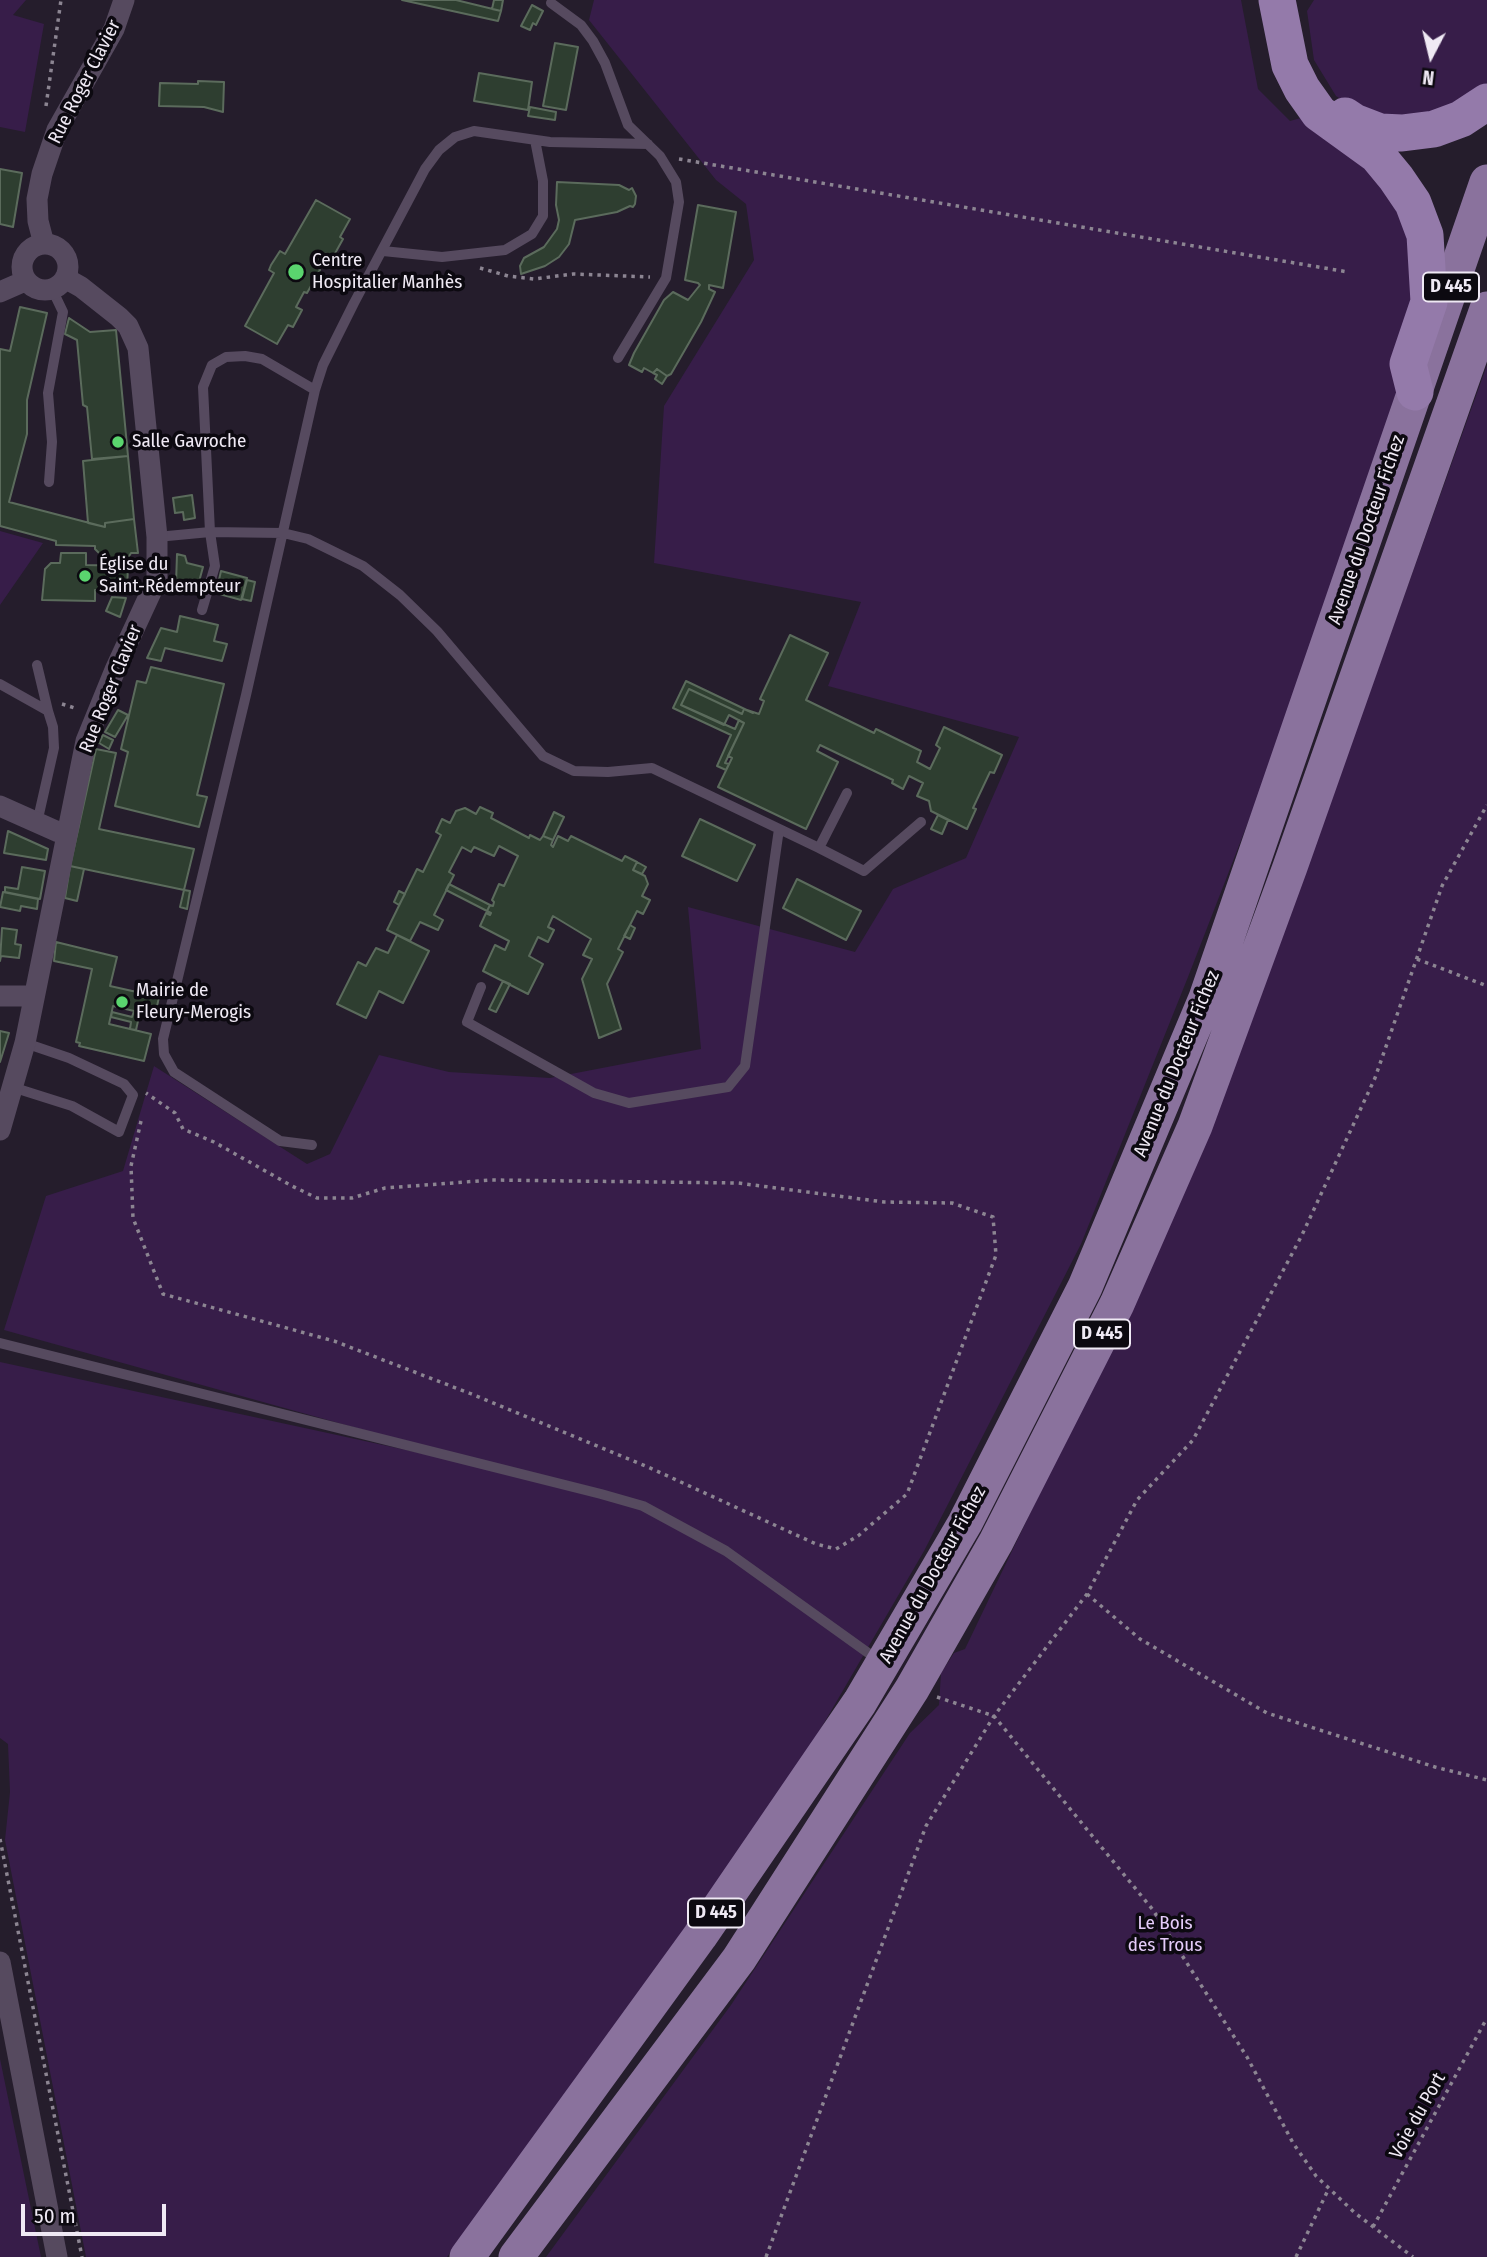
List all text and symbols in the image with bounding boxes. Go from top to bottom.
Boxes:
street label: Rue Roger Clavier [44,16,126,148]
north arrow [1396,21,1466,91]
text: N [1421,65,1435,89]
place label: Centre Hospitalier Manhès [312,250,462,294]
marker: Centre Hospitalier Manhès [286,262,306,282]
road number: D 445 [1423,272,1479,302]
place label: Salle Gavroche [132,431,246,453]
street label: Avenue du Docteur Fichez [1324,432,1410,628]
marker: Salle Gavroche [110,434,126,450]
place label: Église du Saint-Rédempteur [99,554,241,598]
marker: Église du Saint-Rédempteur [77,568,93,584]
street label: Rue Roger Clavier [75,622,147,756]
street label: Avenue du Docteur Fichez [1129,967,1225,1161]
place label: Mairie de Fleury-Merogis [136,980,251,1024]
marker: Mairie de Fleury-Merogis [114,994,130,1010]
road number: D 445 [1074,1320,1130,1349]
street label: Avenue du Docteur Fichez [875,1482,991,1668]
road number: D 445 [688,1898,744,1927]
park label: Le Bois des Trous [1128,1913,1202,1957]
street label: Voie du Port [1385,2069,1451,2163]
scale bar [24,2190,170,2234]
text: 50 m [34,2203,76,2229]

